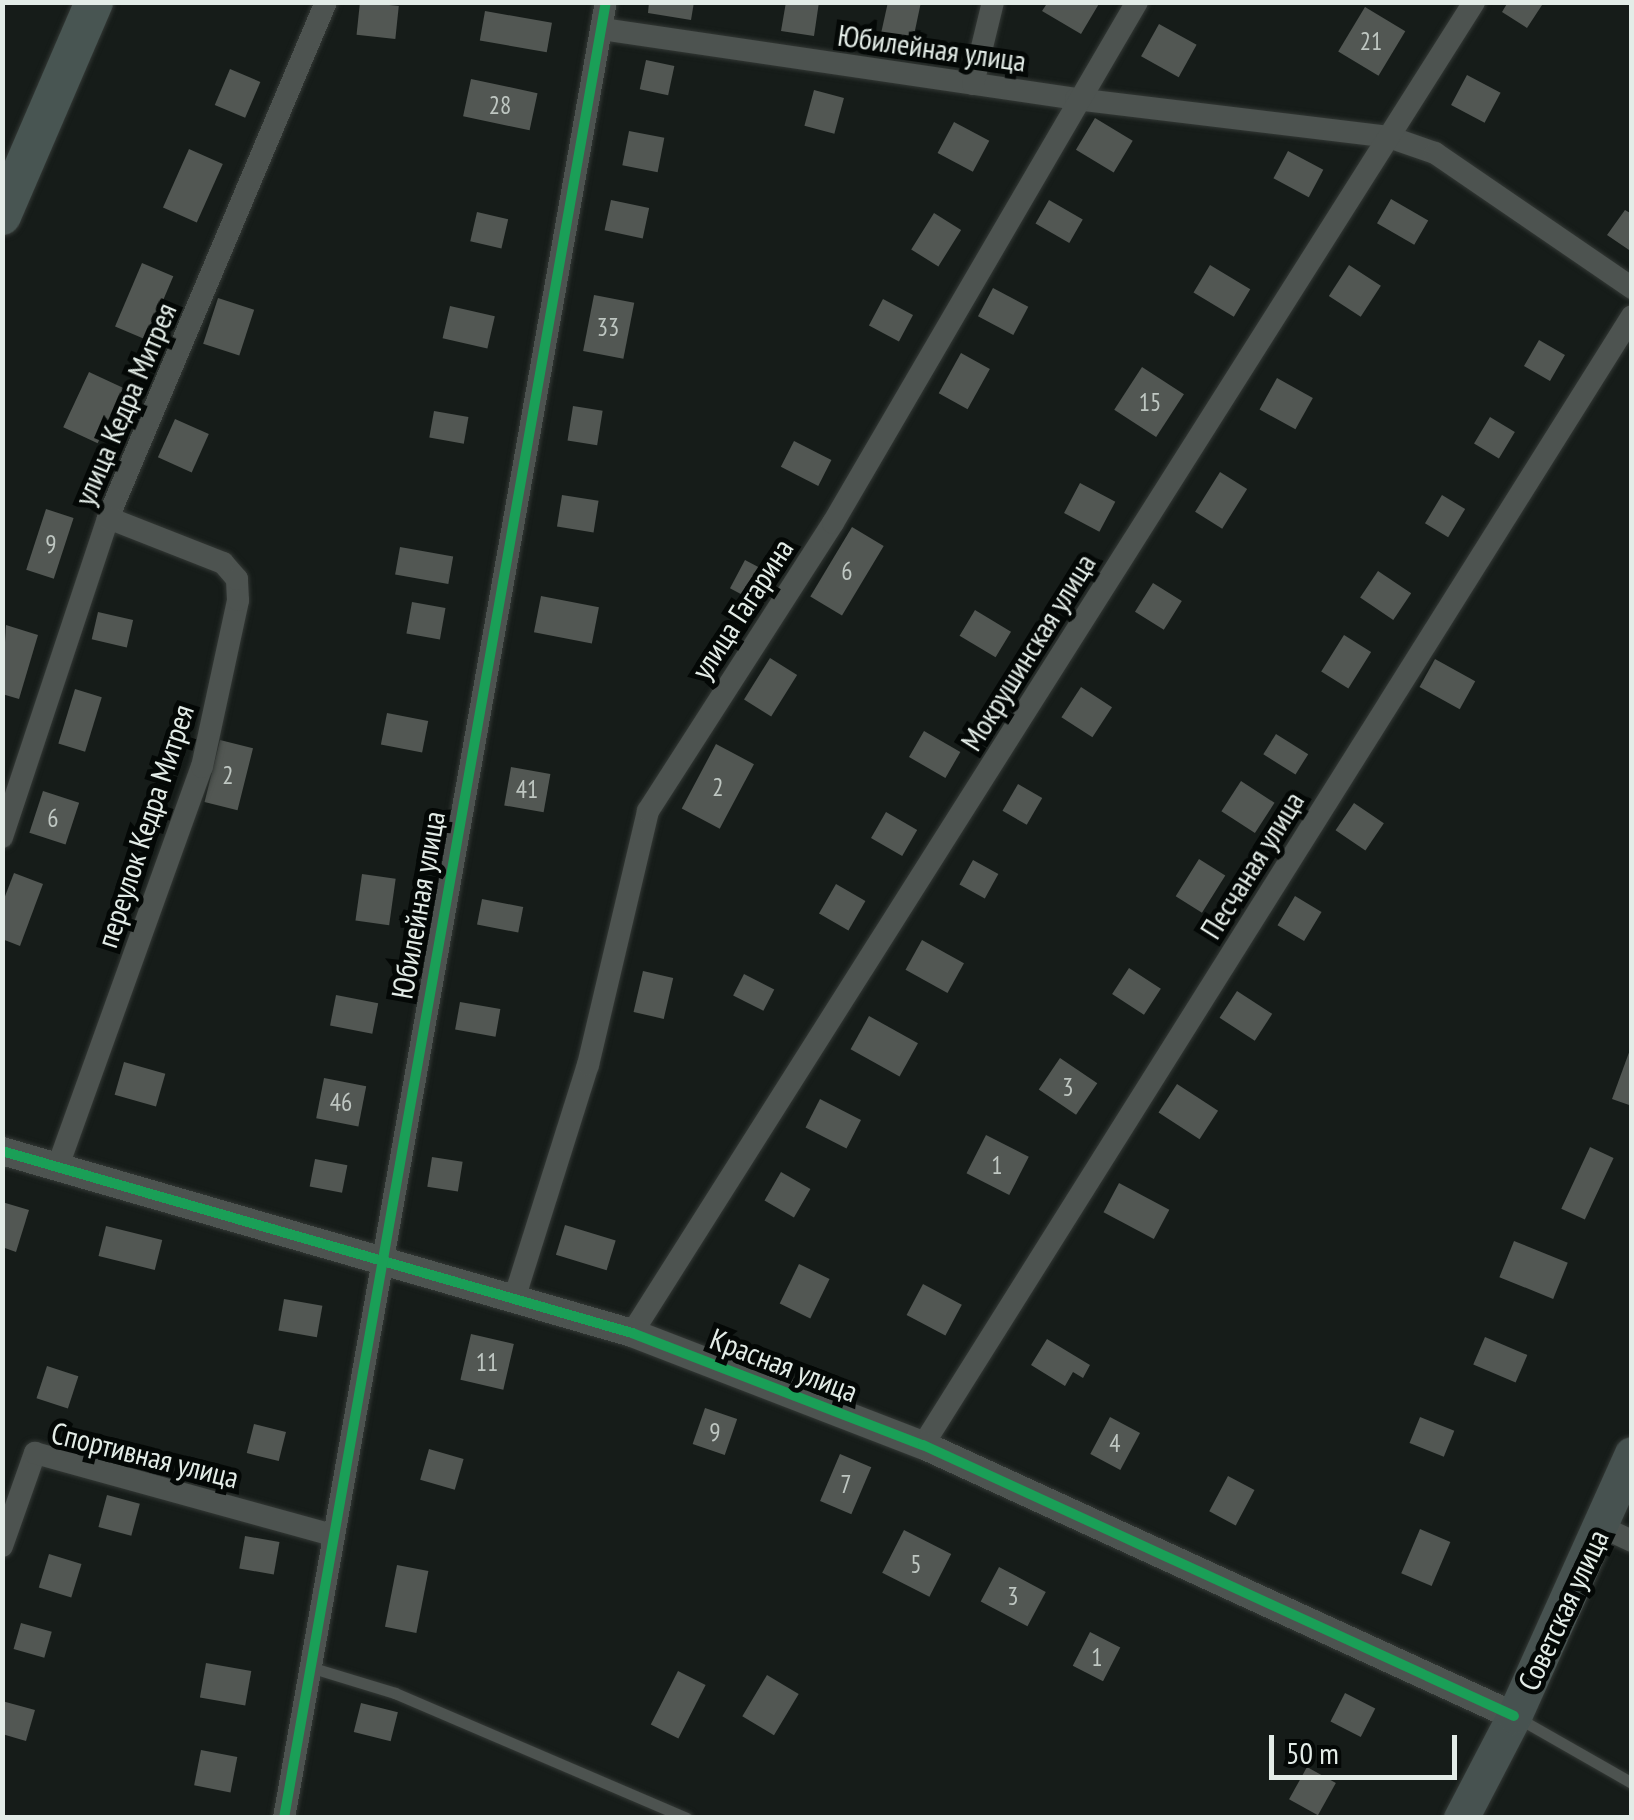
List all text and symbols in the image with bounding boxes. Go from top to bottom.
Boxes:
street label: Юбилейная улица [835,17,1029,79]
house number: 21 [1360,26,1382,56]
house number: 28 [489,90,511,120]
street label: улица Кедра Митрея [66,297,184,511]
house number: 33 [597,312,619,342]
house number: 15 [1139,387,1161,417]
house number: 9 [45,529,57,559]
street label: улица Гагарина [683,532,801,686]
street label: Мокрушинская улица [953,547,1103,757]
house number: 6 [841,556,853,586]
street label: переулок Кедра Митрея [89,700,201,952]
house number: 2 [222,760,234,790]
house number: 2 [712,772,724,802]
house number: 41 [516,774,538,804]
street label: Песчаная улица [1192,785,1312,945]
house number: 6 [47,803,59,833]
street label: Юбилейная улица [384,808,452,1002]
house number: 3 [1062,1072,1074,1102]
house number: 46 [330,1087,352,1117]
house number: 1 [991,1150,1003,1180]
street label: Красная улица [705,1320,863,1410]
house number: 11 [476,1347,498,1377]
street label: Спортивная улица [48,1414,242,1496]
house number: 9 [709,1417,721,1447]
house number: 4 [1109,1428,1121,1458]
house number: 7 [840,1469,852,1499]
street label: Советская улица [1510,1524,1616,1696]
house number: 5 [910,1549,922,1579]
house number: 3 [1007,1581,1019,1611]
house number: 1 [1091,1642,1103,1672]
scale bar [1274,1715,1462,1777]
text: 50 m [1286,1733,1339,1772]

